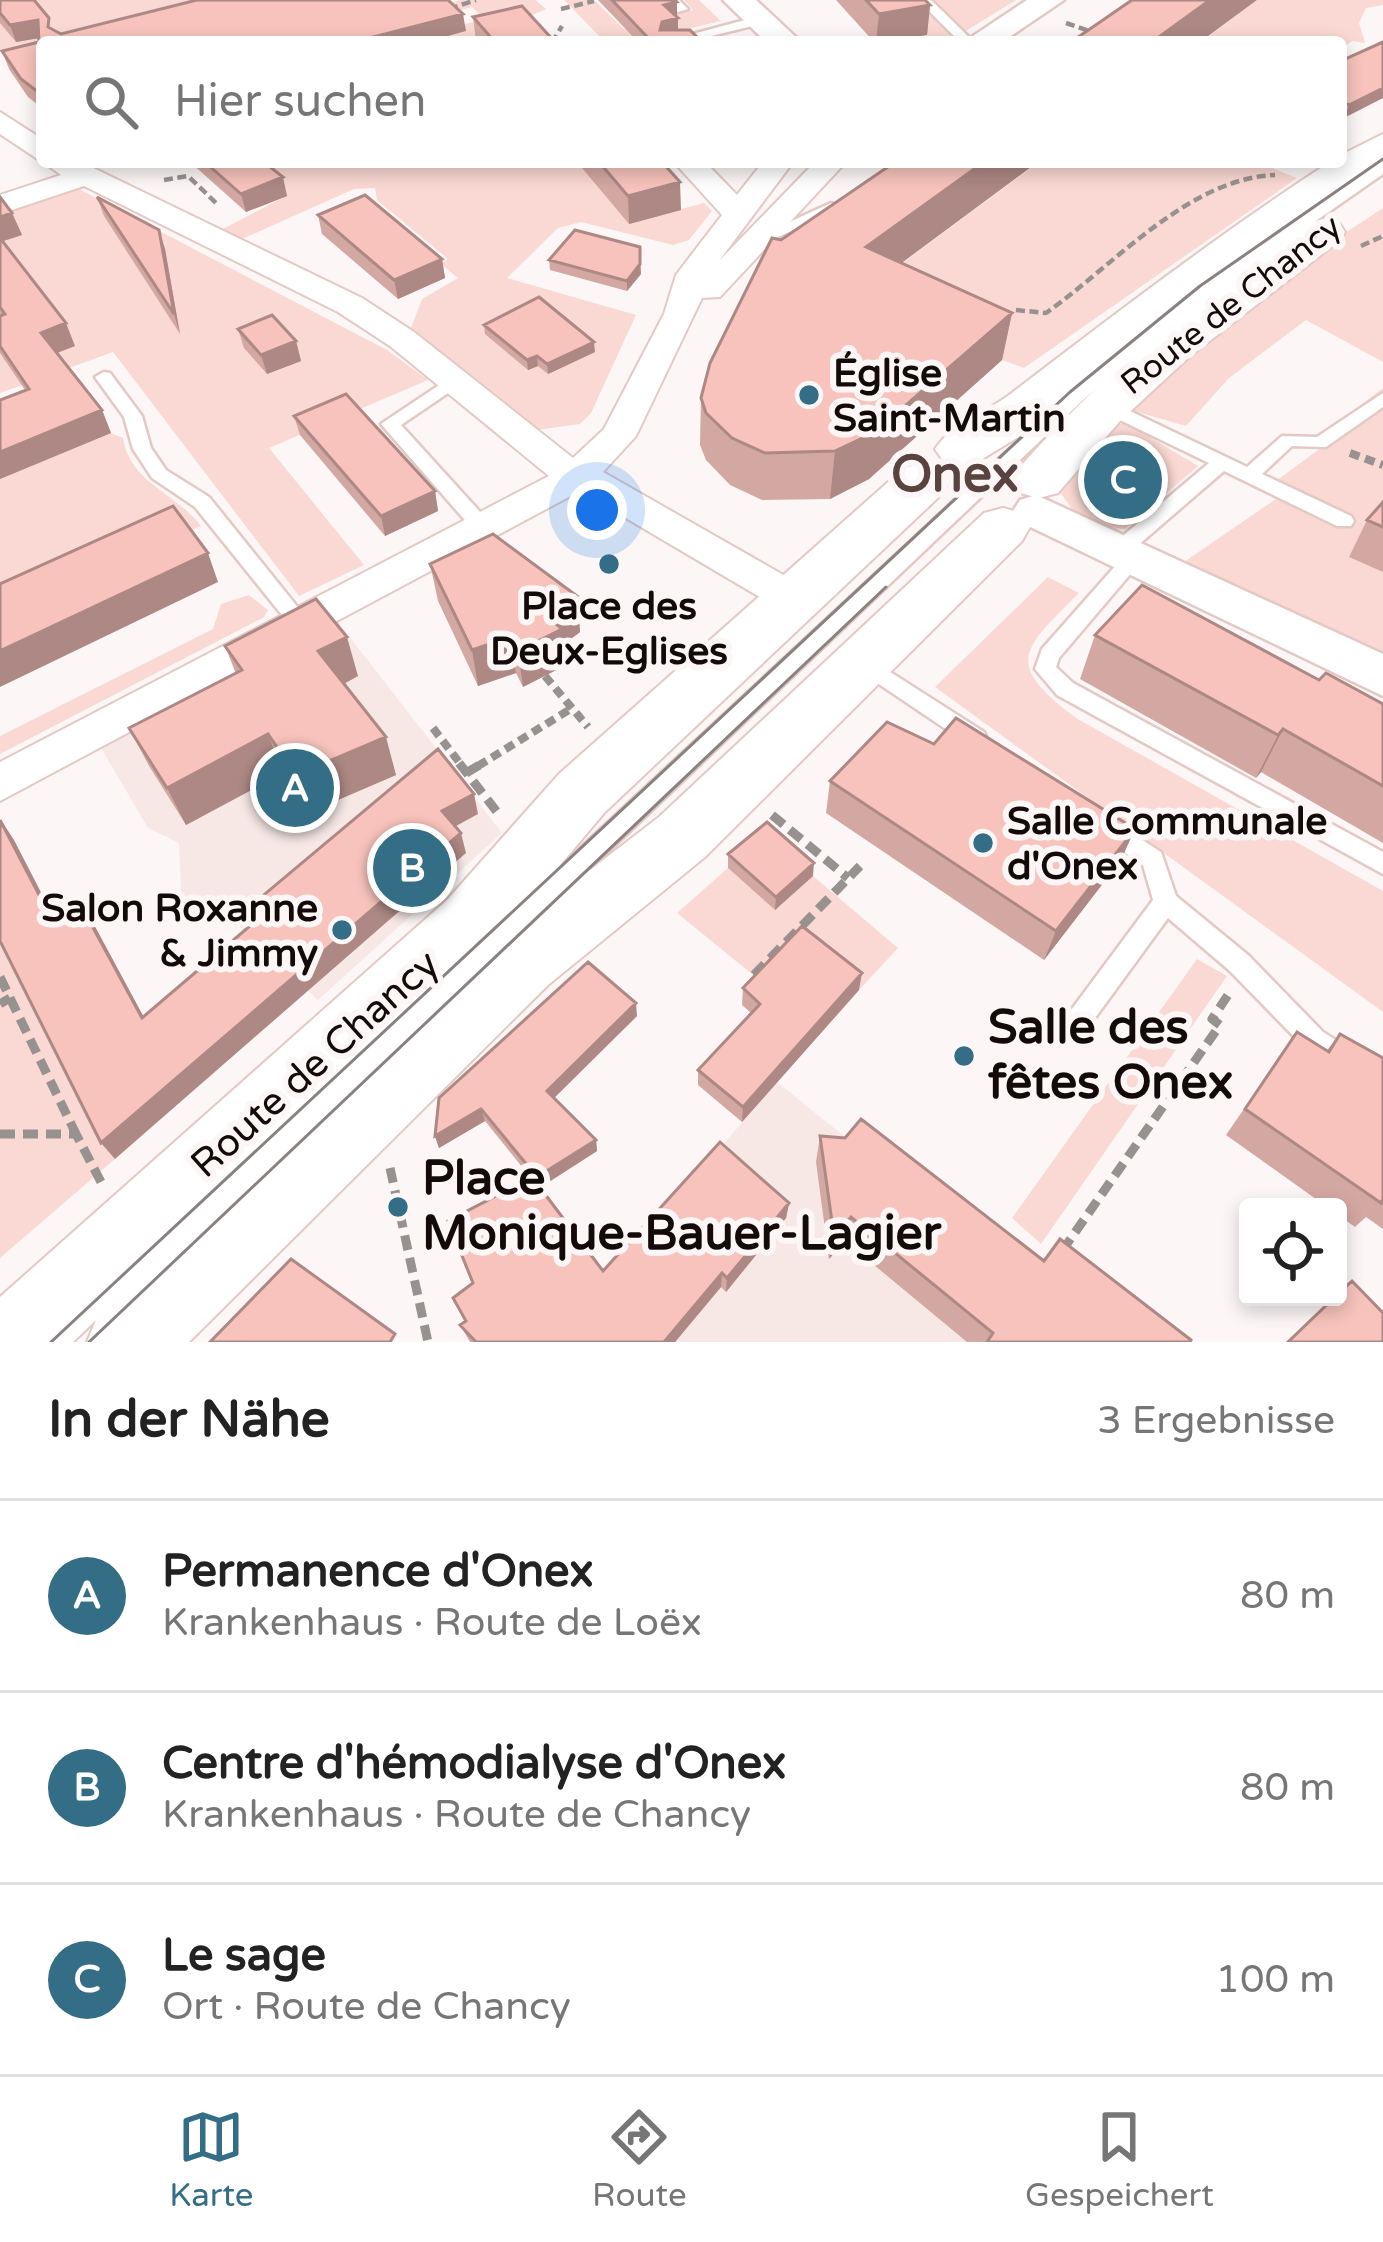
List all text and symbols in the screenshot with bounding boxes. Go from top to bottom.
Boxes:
search box [36,36,1347,168]
icon: search [78,69,144,135]
text: Hier suchen [174,75,426,129]
street label: Route de Chancy [1113,207,1349,403]
place label: Église Saint-Martin [833,350,1066,442]
marker: Église Saint-Martin [796,382,822,408]
pin: C [1084,435,1162,525]
district label: Onex [891,444,1019,506]
your location [567,480,627,540]
marker: Place des Deux-Eglises [596,551,622,577]
place label: Place des Deux-Eglises [490,583,728,675]
pin: A [256,743,334,833]
place label: Salle Communale d'Onex [1007,798,1327,890]
pin: B [373,823,451,913]
marker: Salle Communale d'Onex [970,830,996,856]
place label: Salon Roxanne & Jimmy [41,885,318,977]
marker: Salon Roxanne & Jimmy [329,917,355,943]
street label: Route de Chancy [181,940,449,1188]
place label: Salle des fêtes Onex [988,999,1233,1112]
marker: Salle des fêtes Onex [951,1043,977,1069]
place label: Place Monique-Bauer-Lagier [422,1150,942,1263]
marker: Place Monique-Bauer-Lagier [385,1194,411,1220]
map controls [1239,1198,1347,1306]
button: locate [1239,1198,1347,1306]
text: In der Nähe [48,1389,330,1451]
text: 3 Ergebnisse [1097,1397,1335,1444]
text: Permanence d'Onex [162,1545,594,1599]
text: A [72,1572,102,1619]
text: 80 m [1240,1572,1335,1619]
text: Krankenhaus · Route de Loëx [162,1599,702,1646]
text: Centre d'hémodialyse d'Onex [162,1737,786,1791]
text: B [73,1764,101,1811]
text: 80 m [1240,1764,1335,1811]
text: Krankenhaus · Route de Chancy [162,1791,751,1838]
text: Le sage [162,1929,326,1983]
text: C [73,1956,101,2003]
text: 100 m [1216,1956,1335,2003]
text: Ort · Route de Chancy [162,1983,571,2030]
tab: Karte [169,2104,254,2215]
tab: Route [592,2104,687,2215]
tab: Gespeichert [1025,2104,1214,2215]

